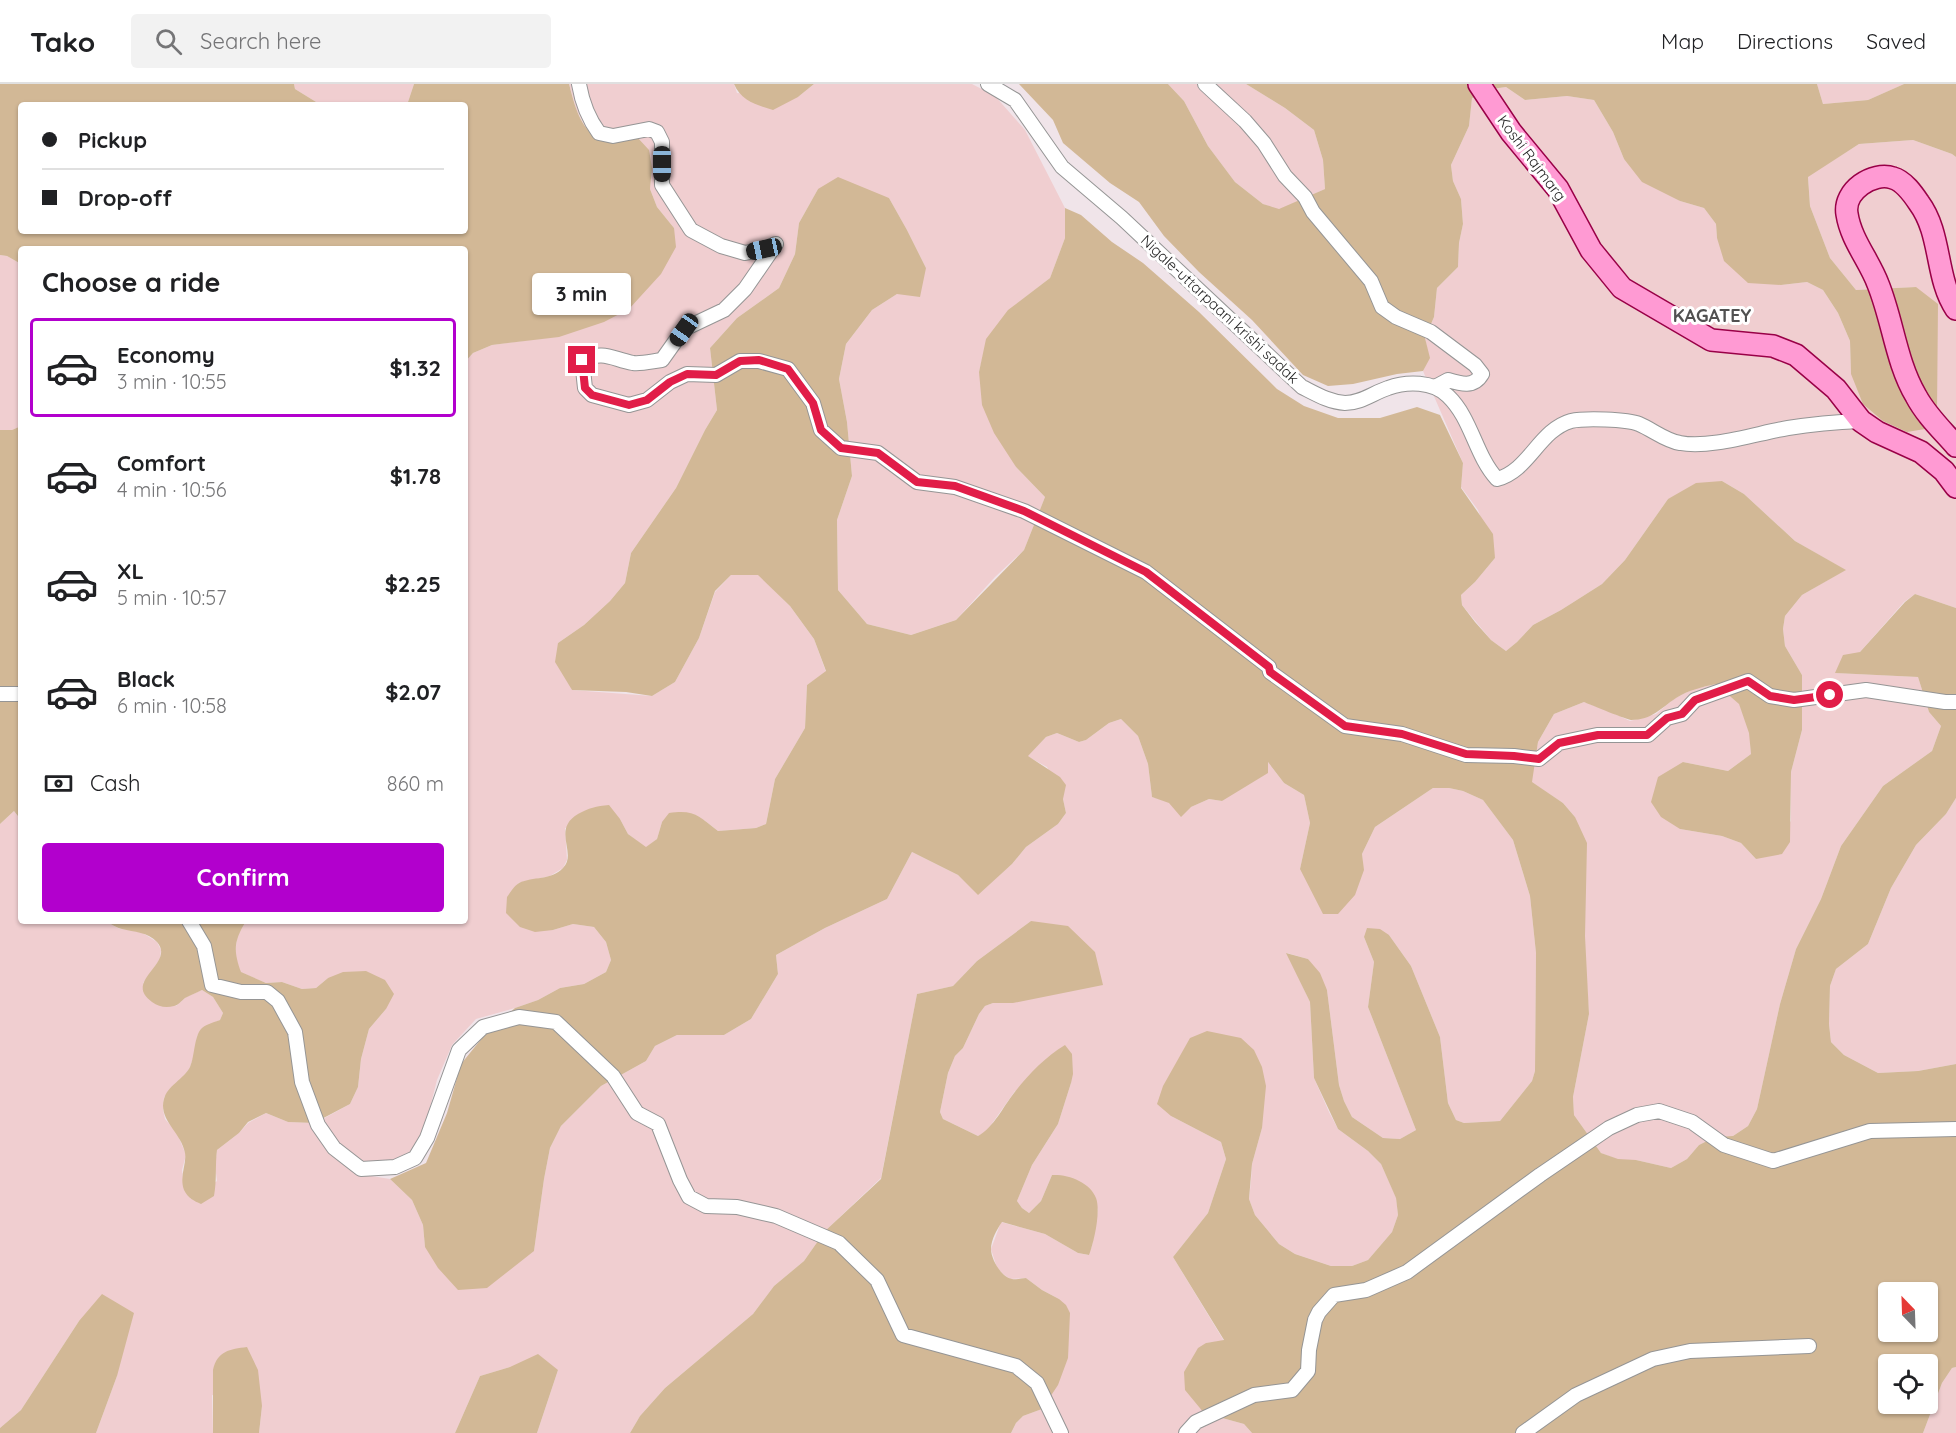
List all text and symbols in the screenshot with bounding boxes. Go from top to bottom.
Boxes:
search box [131,14,551,68]
text: Tako [30,24,95,59]
icon: search [152,25,185,58]
text: Search here [200,27,322,55]
text: Map [1661,28,1704,54]
text: Directions [1737,28,1833,54]
text: Saved [1866,28,1926,54]
street label: Koshi Rajmarg [1494,111,1570,205]
text: Pickup [78,126,147,154]
car [653,146,671,182]
text: Drop-off [78,184,172,212]
street label: Nigale-uttarpaani krishi sadak [1137,231,1303,387]
car [745,236,783,262]
text: Choose a ride [42,265,220,299]
callout: 3 min [532,273,632,315]
text: 3 min [556,281,607,306]
district label: KAGATEY [1673,304,1752,327]
car [666,310,702,350]
icon: car [45,341,99,395]
text: Economy [117,341,215,369]
route end [568,346,595,373]
text: $1.32 [389,354,441,382]
text: 3 min · 10:55 [117,369,227,394]
icon: car [45,449,99,503]
text: Comfort [117,449,206,477]
text: $1.78 [390,462,441,490]
text: 4 min · 10:56 [117,477,227,502]
icon: car [45,557,99,611]
text: XL [117,557,144,585]
text: $2.25 [385,570,441,598]
text: 5 min · 10:57 [117,585,226,610]
icon: car [45,665,99,719]
text: Black [117,665,175,693]
text: $2.07 [385,678,441,706]
route start [1816,681,1843,708]
text: 6 min · 10:58 [117,693,227,718]
icon: cash [42,767,75,800]
text: Cash [90,769,141,797]
text: 860 m [387,771,444,796]
button: Confirm [42,843,444,912]
north arrow [1878,1282,1938,1342]
map controls [1878,1282,1938,1414]
button: locate [1878,1354,1938,1414]

